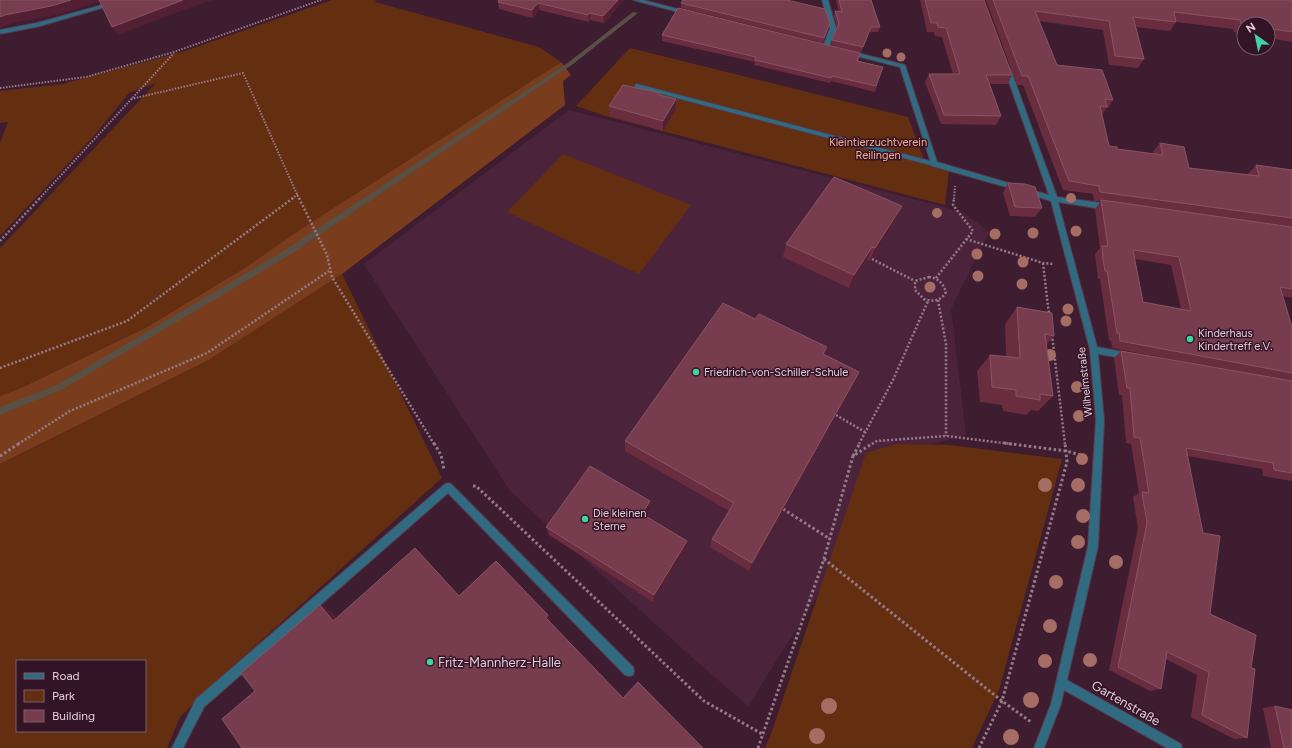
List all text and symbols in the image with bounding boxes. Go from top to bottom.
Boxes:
north arrow [1236,16,1276,56]
text: N [1244,20,1258,36]
park label: Kleintierzuchtverein Reilingen [829,136,927,162]
place label: Kinderhaus Kindertreff e.V. [1198,327,1273,353]
marker: Kinderhaus Kindertreff e.V. [1185,334,1195,344]
street label: Wilhelmstraße [1075,346,1095,418]
place label: Friedrich-von-Schiller-Schule [704,366,848,379]
marker: Friedrich-von-Schiller-Schule [691,367,701,377]
place label: Die kleinen Sterne [593,507,646,533]
marker: Die kleinen Sterne [580,514,590,524]
place label: Fritz-Mannherz-Halle [438,655,561,670]
marker: Fritz-Mannherz-Halle [425,657,435,667]
legend [16,660,146,732]
text: Road [52,669,80,683]
street label: Gartenstraße [1089,677,1163,729]
text: Park [52,689,75,703]
text: Building [52,709,95,723]

